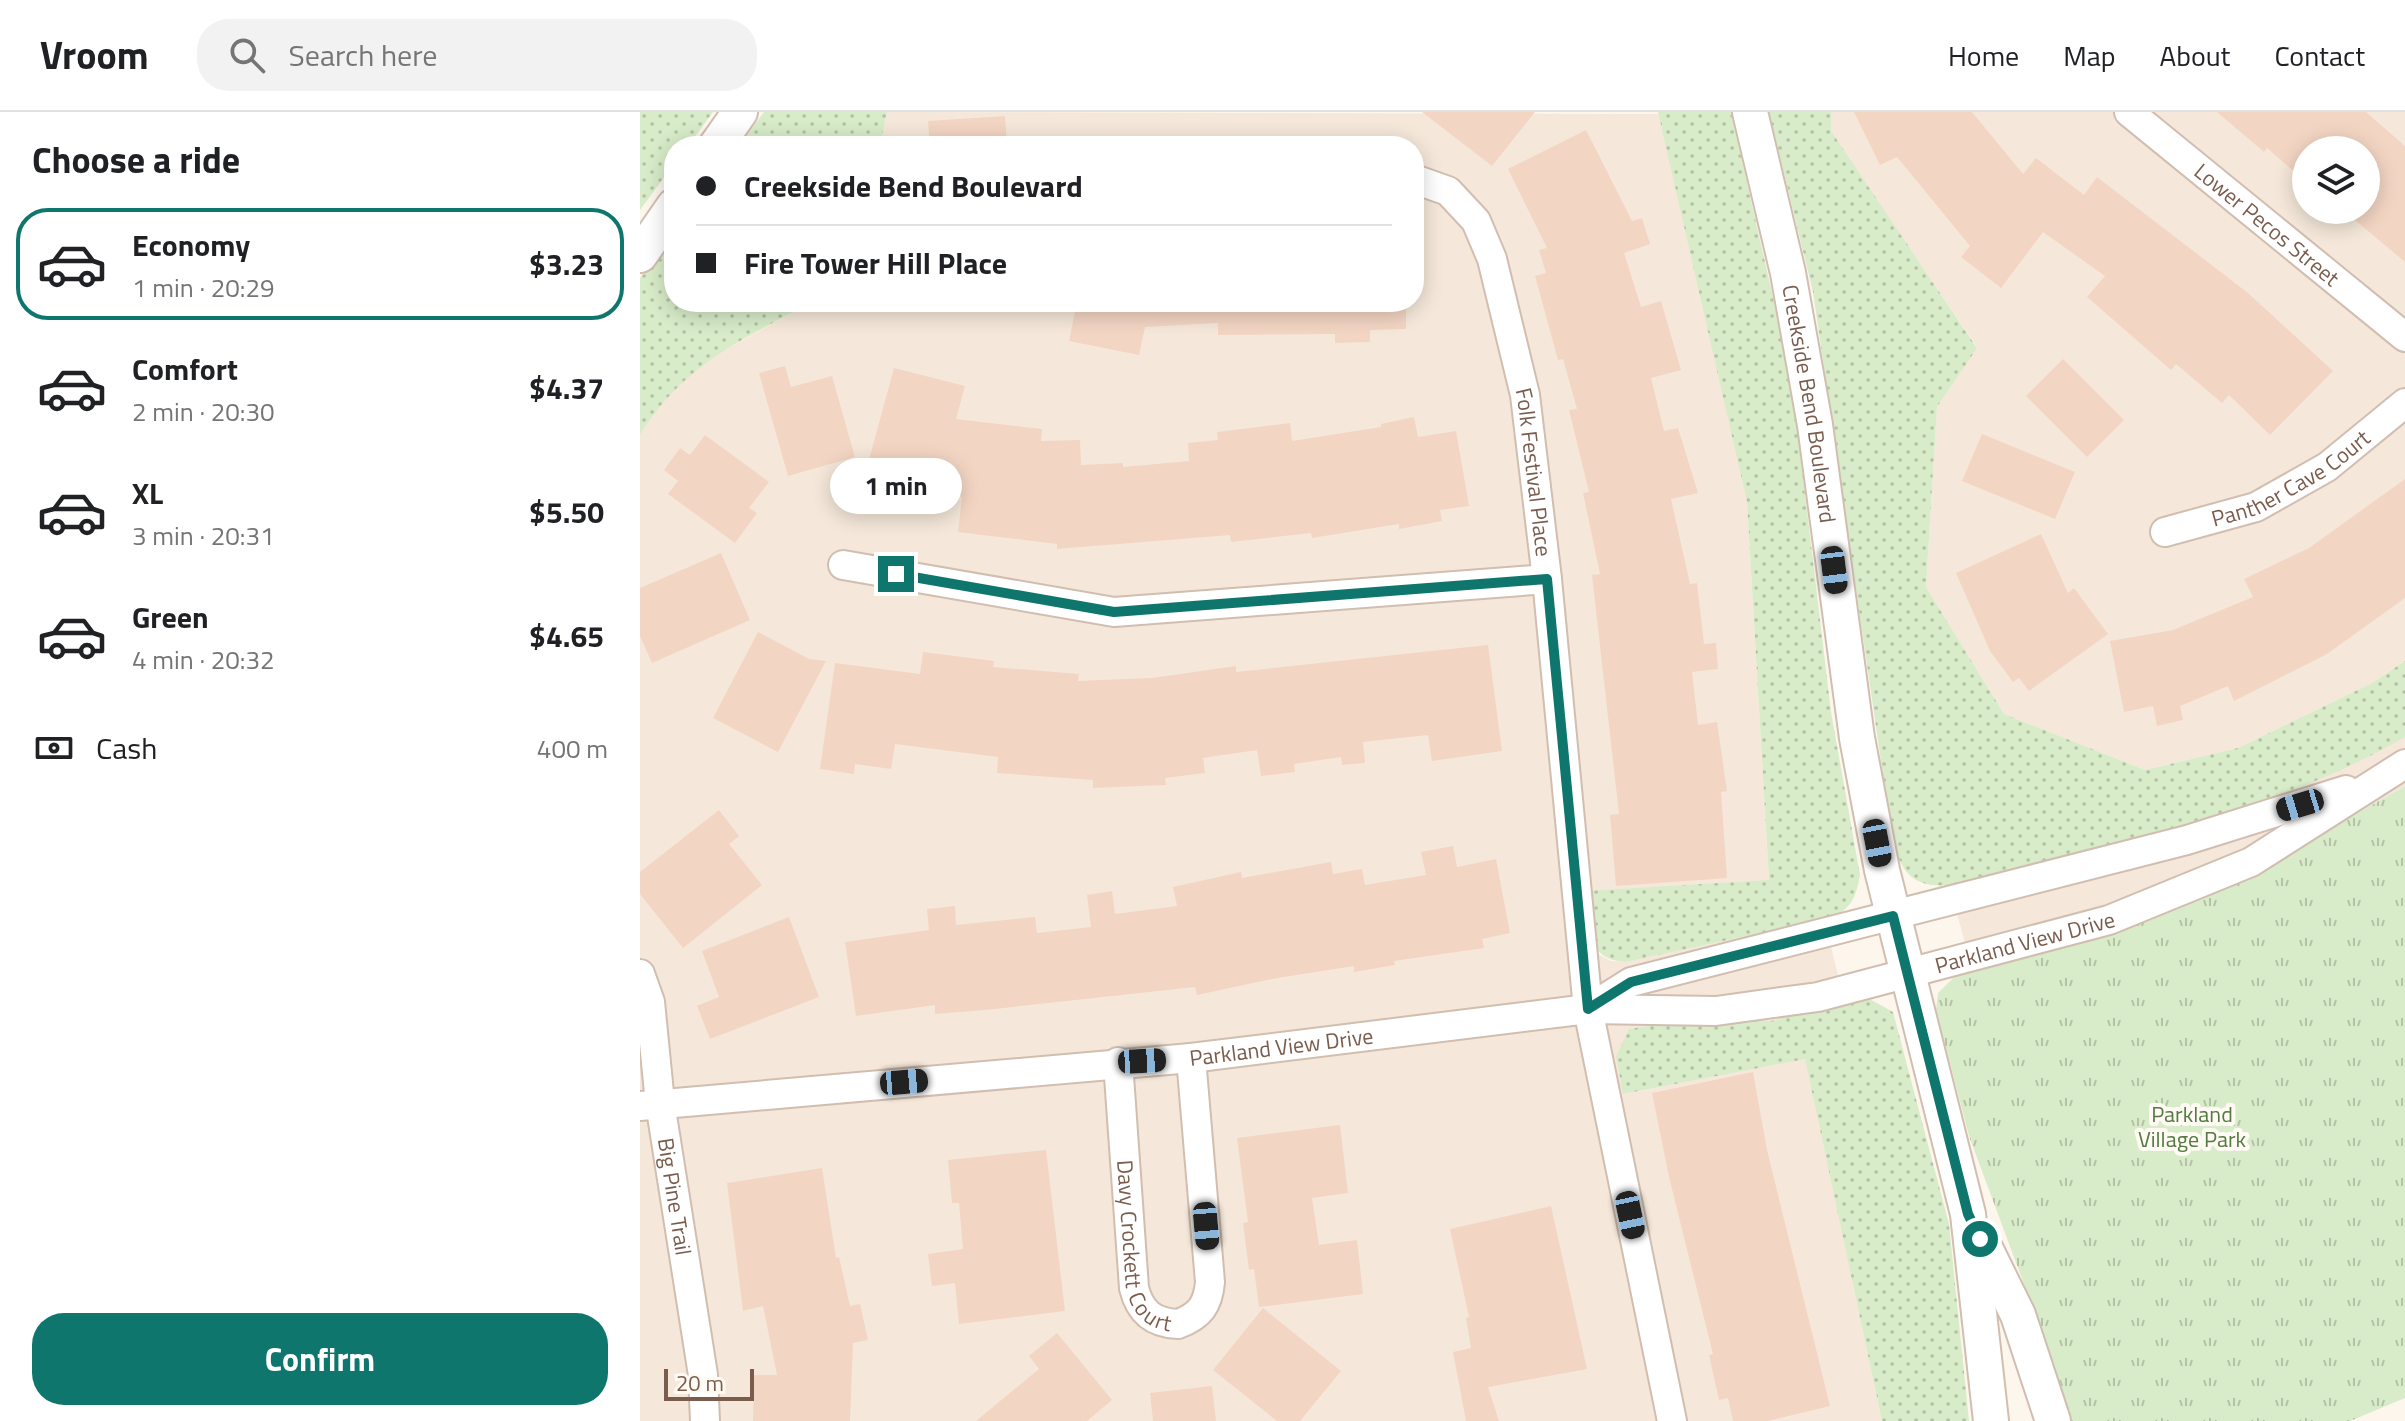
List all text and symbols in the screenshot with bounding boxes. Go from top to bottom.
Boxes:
search box [197,19,757,91]
text: Vroom [40,26,149,84]
text: Search here [289,32,437,78]
icon: search [225,33,269,77]
text: Home [1948,34,2019,77]
text: Map [2063,34,2116,77]
text: About [2160,34,2230,77]
text: Contact [2274,34,2365,77]
text: Choose a ride [32,132,240,187]
map controls [2292,136,2380,224]
button: layers [2292,136,2380,224]
street label: Lower Pecos Street [2187,155,2347,294]
text: Creekside Bend Boulevard [744,163,1083,209]
text: Economy [132,222,250,268]
icon: car [36,228,108,300]
text: Fire Tower Hill Place [744,240,1007,286]
text: $3.23 [529,241,604,287]
text: 1 min · 20:29 [132,268,275,307]
street label: Creekside Bend Boulevard [1773,282,1845,525]
text: Comfort [132,346,238,392]
icon: car [36,352,108,424]
text: $4.37 [529,365,604,411]
street label: Folk Festival Place [1507,384,1561,558]
text: 2 min · 20:30 [132,392,275,431]
street label: Panther Cave Court [2207,421,2378,535]
callout: 1 min [830,458,962,514]
text: 1 min [864,466,928,505]
text: XL [132,470,163,516]
icon: car [36,476,108,548]
text: $5.50 [529,489,604,535]
text: 3 min · 20:31 [132,516,275,555]
car [1819,545,1849,595]
route end [878,556,914,592]
text: Green [132,594,209,640]
icon: car [36,600,108,672]
text: $4.65 [529,613,604,659]
text: 4 min · 20:32 [132,640,275,679]
text: Cash [96,725,157,771]
icon: cash [32,726,76,770]
text: 400 m [537,729,608,768]
car [2274,787,2326,823]
car [1861,817,1893,869]
street label: Parkland View Drive [1931,902,2119,982]
street label: Parkland View Drive [1187,1019,1375,1075]
car [1117,1048,1167,1074]
car [879,1068,929,1096]
park label: Parkland Village Park [2138,1097,2247,1156]
street label: Big Pine Trail [649,1135,701,1258]
street label: Davy Crockett Court [1108,1159,1175,1340]
car [1613,1189,1647,1241]
car [1192,1201,1220,1251]
route start [1962,1221,1998,1257]
button: Confirm [32,1313,608,1405]
scale bar [664,1365,754,1401]
text: 20 m [676,1366,724,1400]

